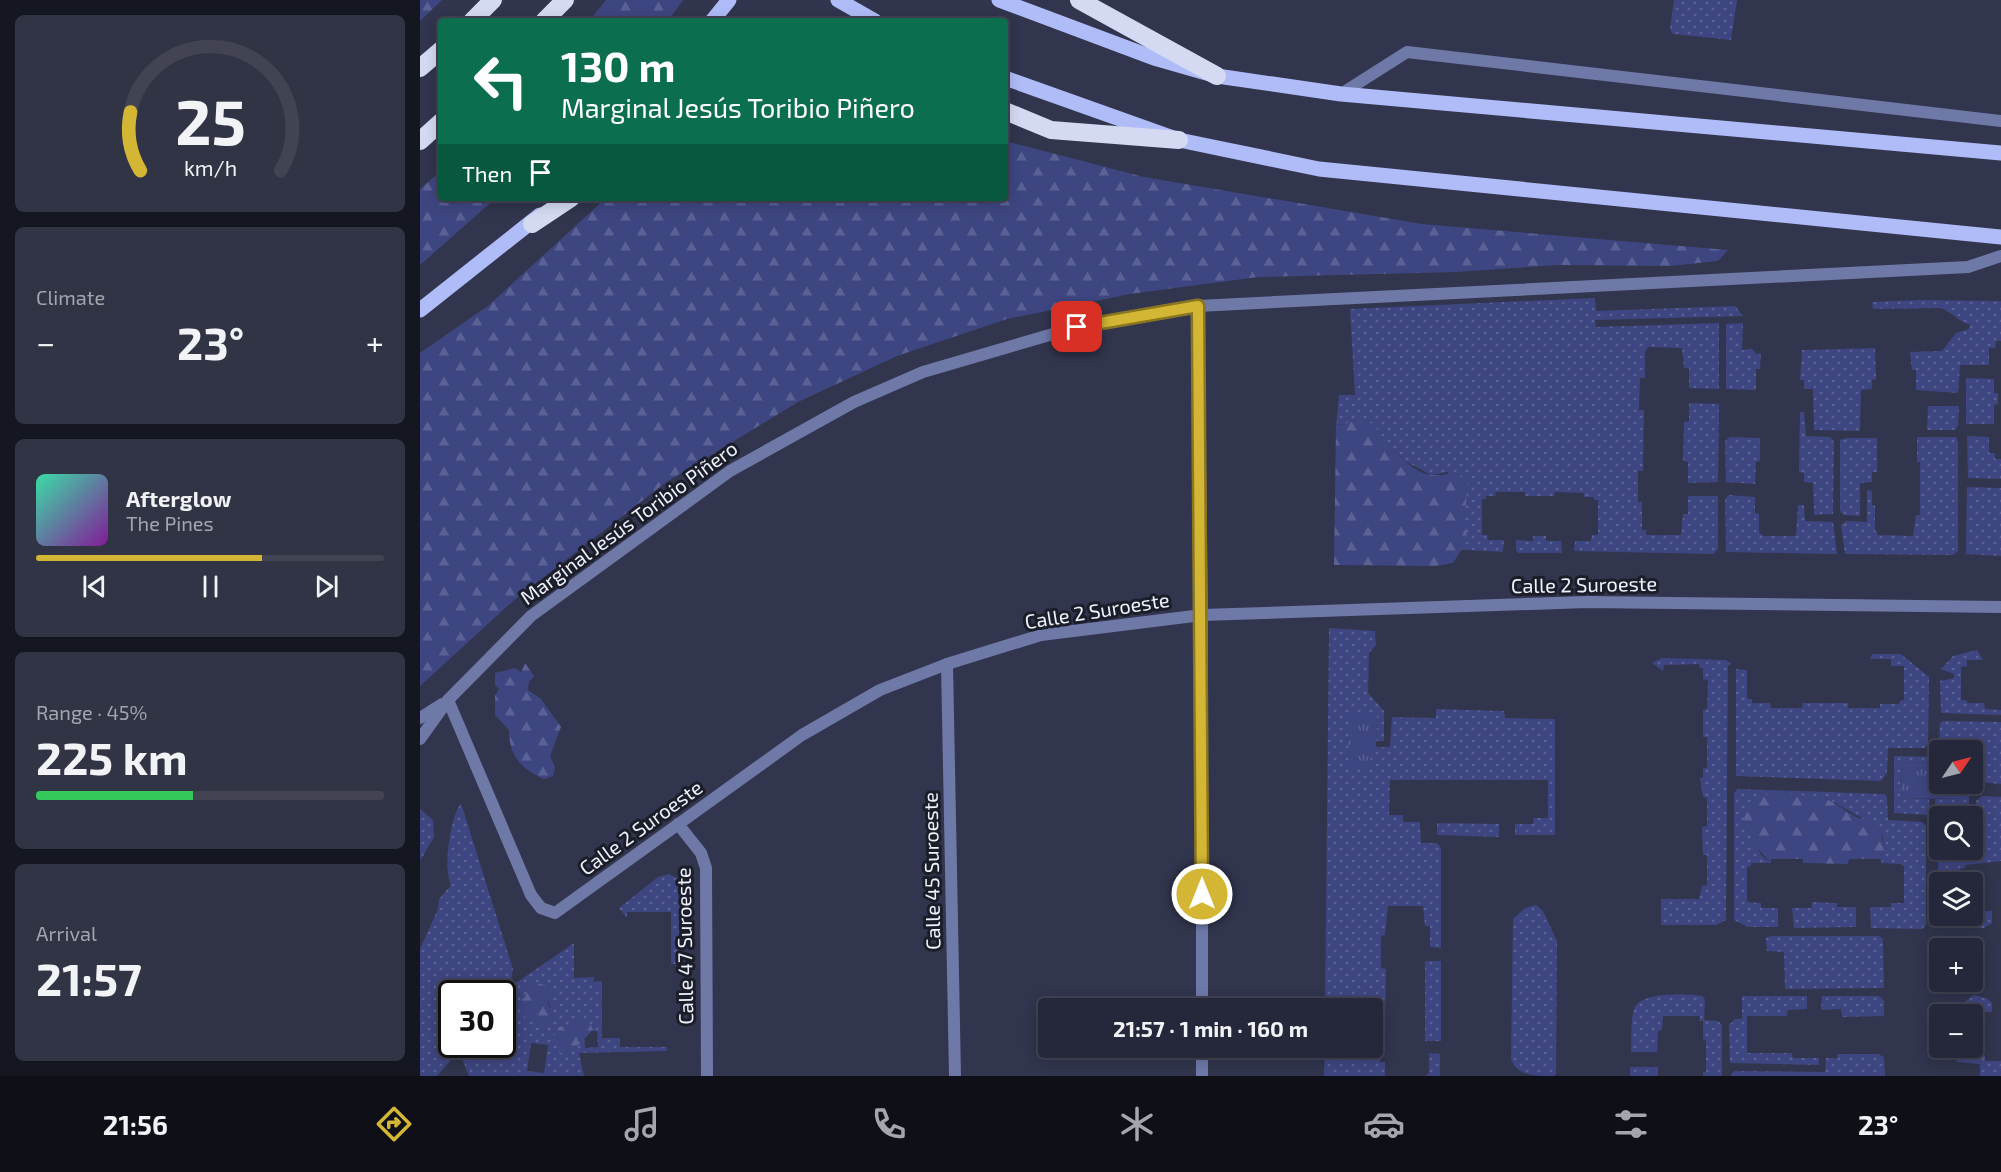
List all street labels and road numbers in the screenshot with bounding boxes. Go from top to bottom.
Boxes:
street label: Marginal Jesús Toribio Piñero [515,435,741,609]
street label: Calle 2 Suroeste [1511,571,1657,597]
street label: Calle 2 Suroeste [1023,587,1171,633]
street label: Calle 2 Suroeste [574,775,707,880]
street label: Calle 45 Suroeste [918,792,944,950]
street label: Calle 47 Suroeste [671,867,697,1025]

